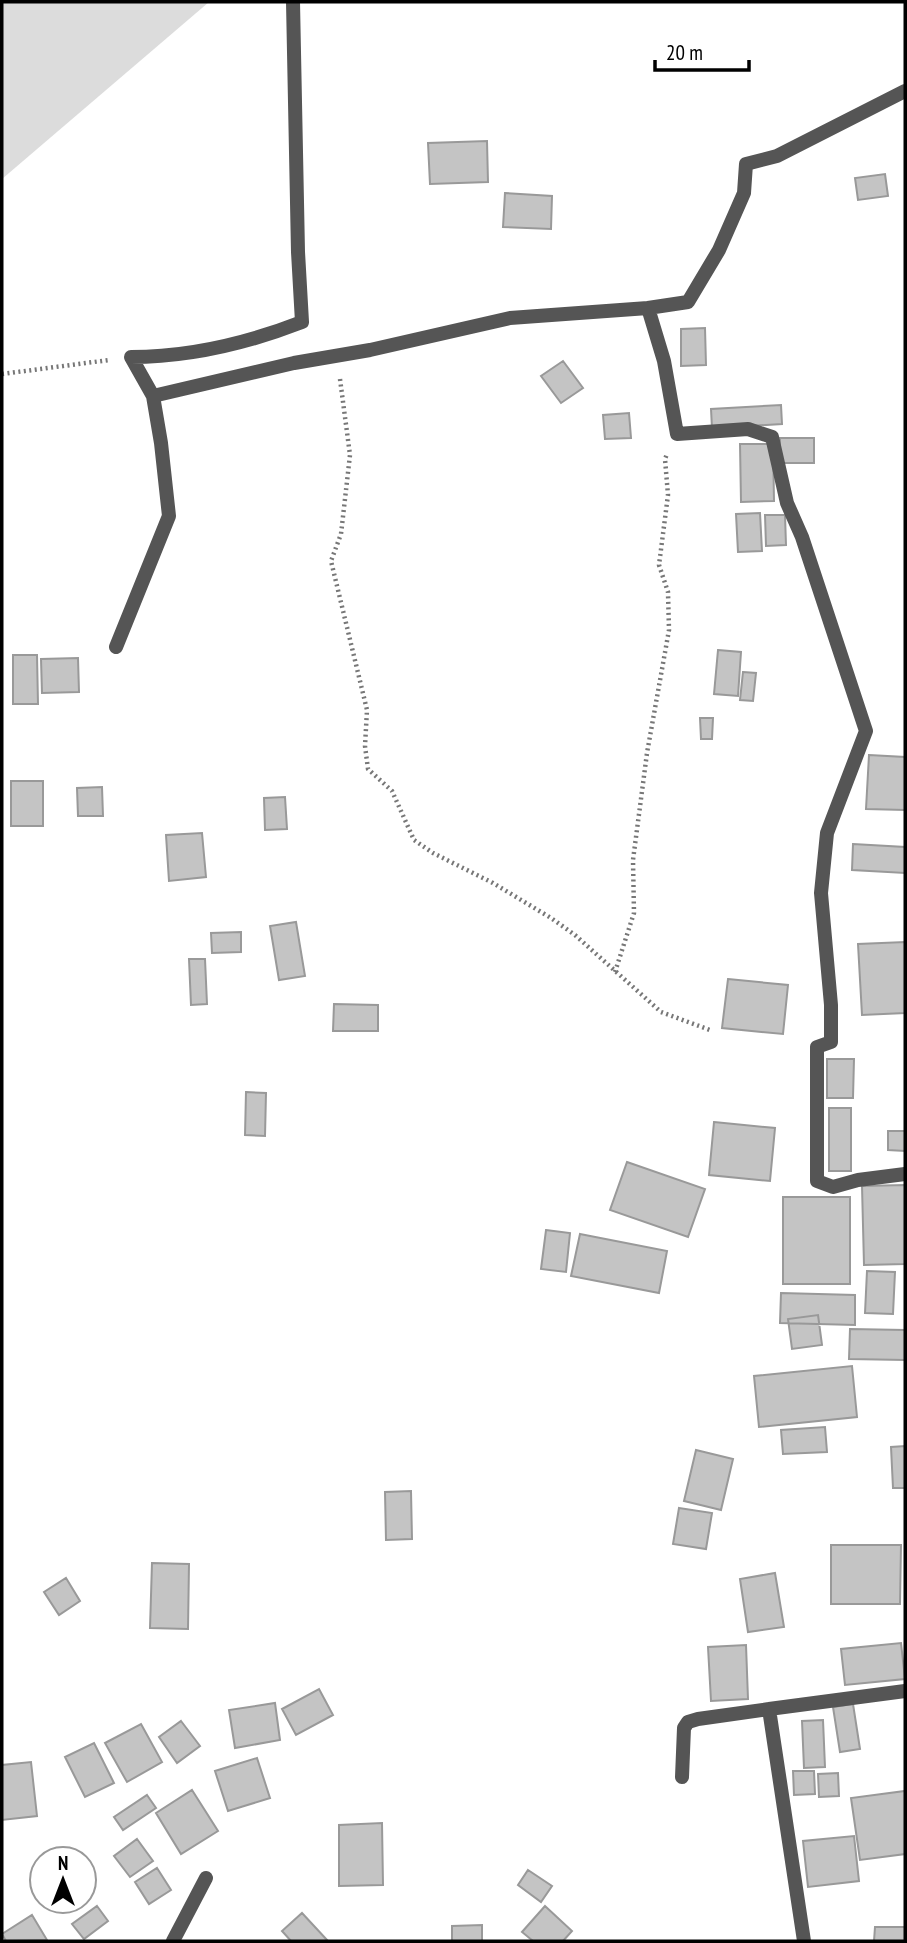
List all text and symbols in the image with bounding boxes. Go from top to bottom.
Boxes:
scale bar [655,28,750,72]
text: 20 m [666,39,703,66]
north arrow [28,1845,98,1915]
text: N [58,1851,68,1875]

